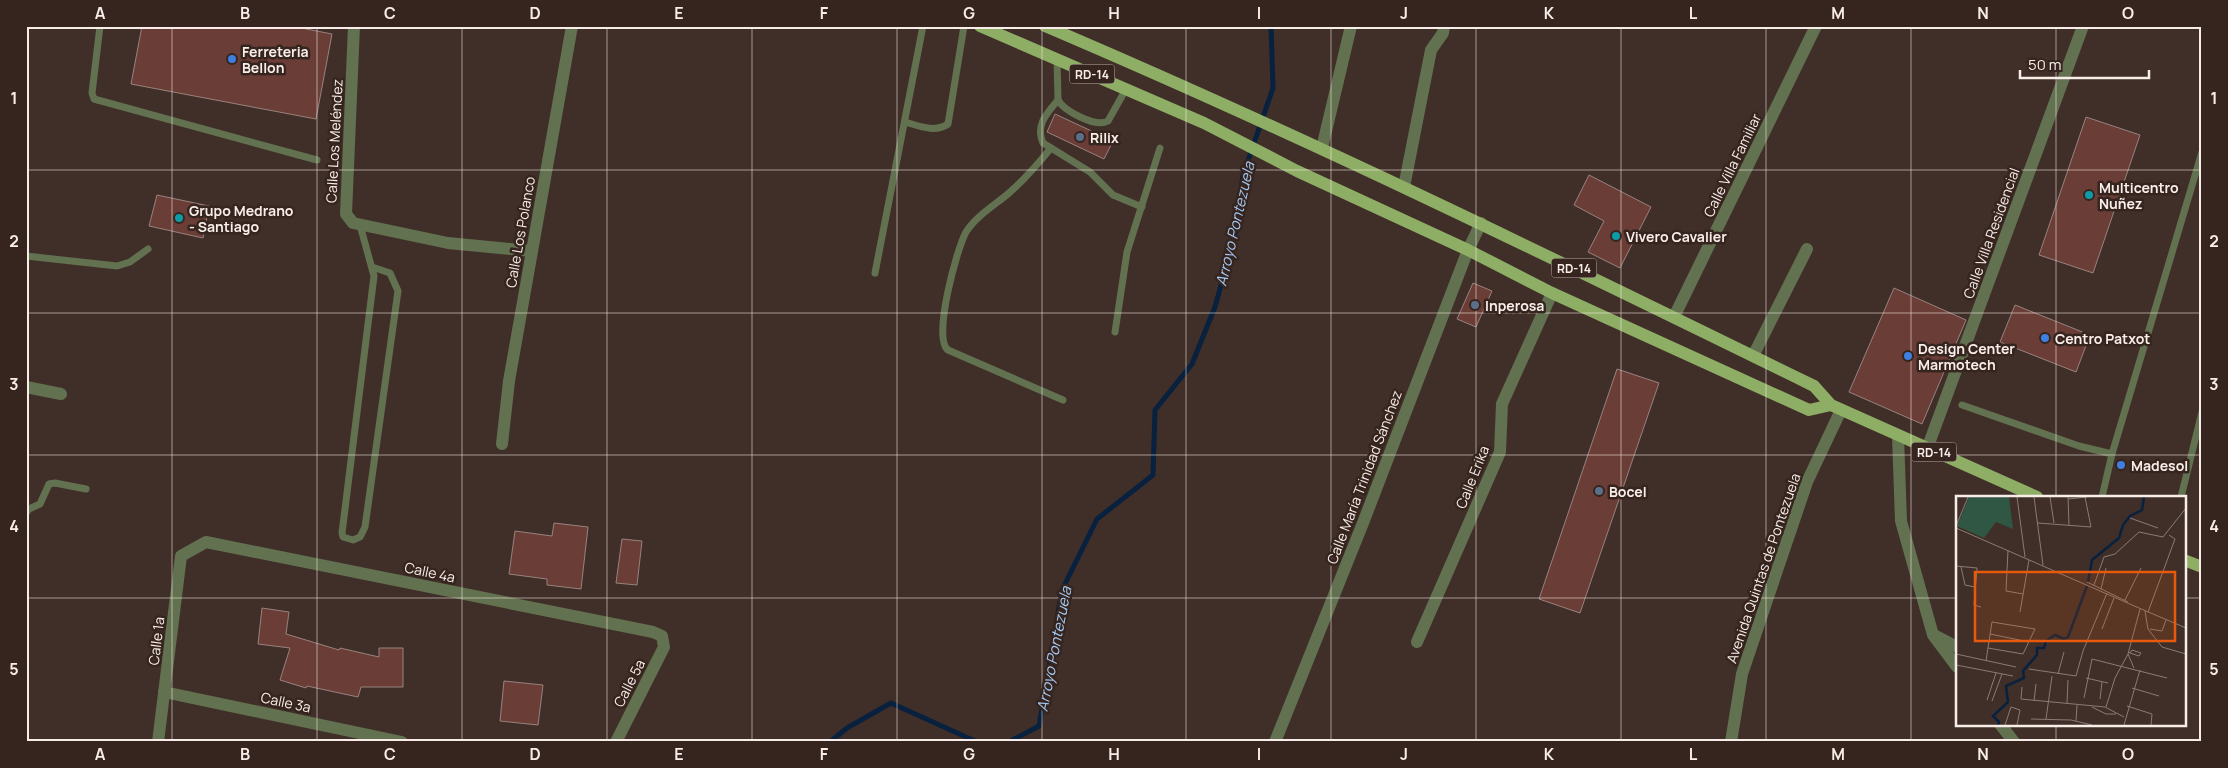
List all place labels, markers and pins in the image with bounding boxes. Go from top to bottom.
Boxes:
place label: Ferreteria Bellon [242,42,309,77]
marker: Ferreteria Bellon [226,53,238,65]
place label: Rilix [1090,128,1119,147]
marker: Rilix [1074,131,1086,143]
place label: Multicentro Nuñez [2099,178,2179,213]
marker: Multicentro Nuñez [2083,189,2095,201]
place label: Grupo Medrano - Santiago [189,201,294,236]
marker: Grupo Medrano - Santiago [173,212,185,224]
place label: Vivero Cavalier [1626,227,1727,246]
marker: Vivero Cavalier [1610,230,1622,242]
place label: Inperosa [1485,296,1544,315]
marker: Inperosa [1469,299,1481,311]
place label: Centro Patxot [2055,329,2150,348]
marker: Centro Patxot [2039,332,2051,344]
place label: Design Center Marmotech [1918,339,2015,374]
marker: Design Center Marmotech [1902,350,1914,362]
place label: Madesol [2131,456,2188,475]
marker: Madesol [2115,459,2127,471]
place label: Bocel [1609,482,1647,501]
marker: Bocel [1593,485,1605,497]

